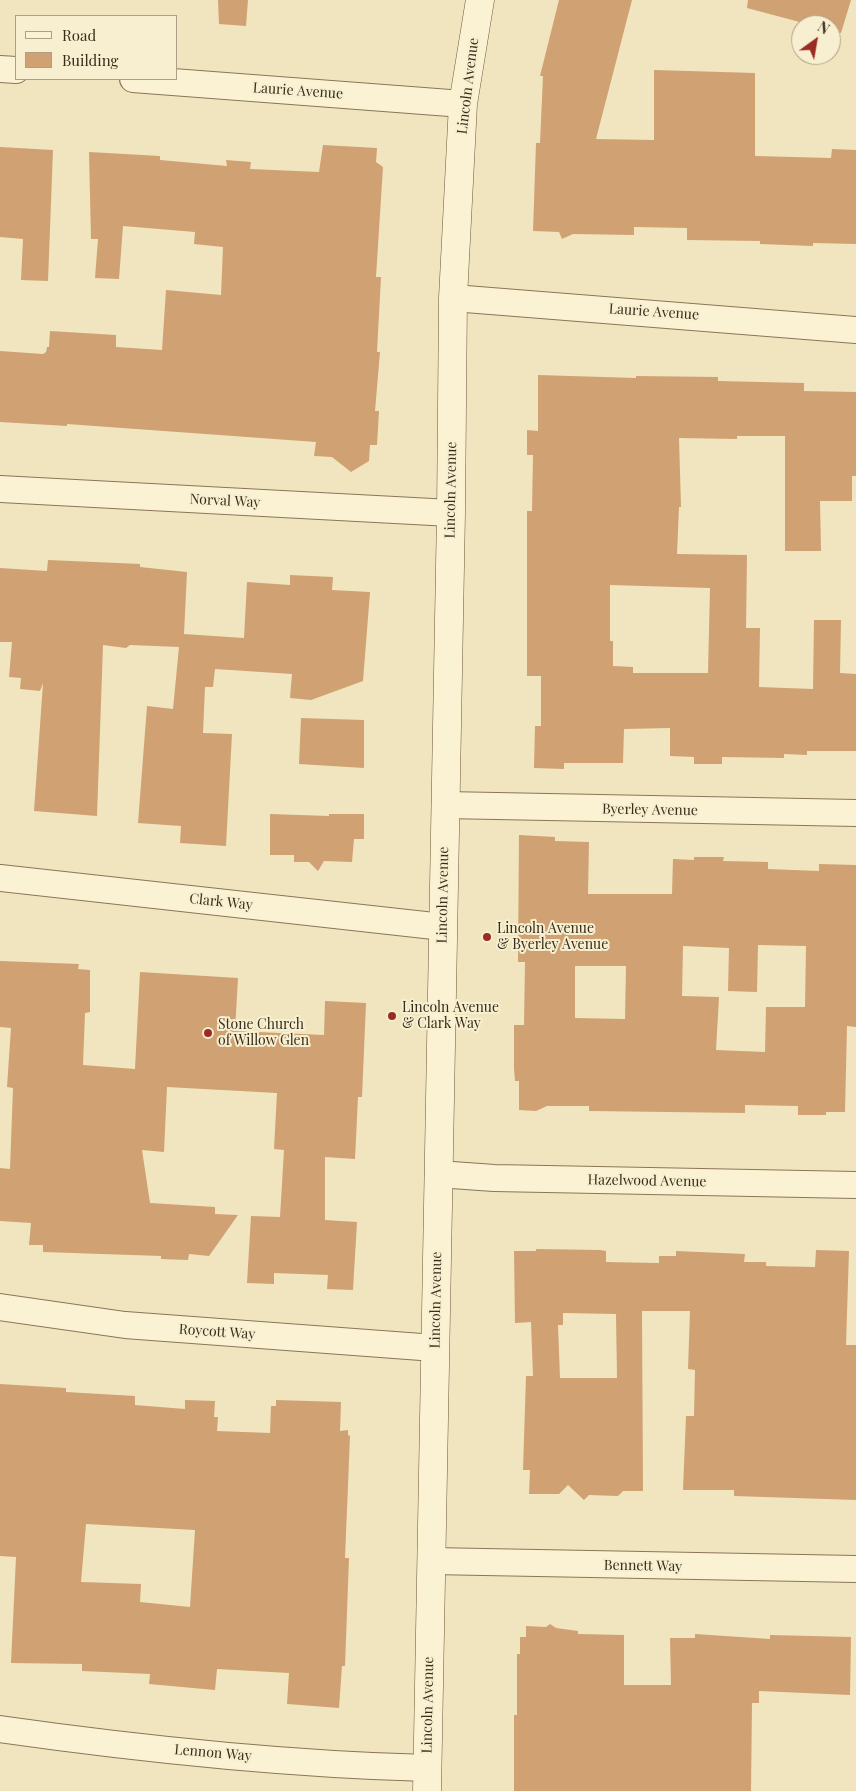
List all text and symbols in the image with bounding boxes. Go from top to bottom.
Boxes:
legend [15,15,178,80]
north arrow [791,15,841,65]
text: N [814,17,833,38]
text: Road [62,25,96,45]
street label: Lincoln Avenue [454,37,482,135]
text: Building [62,50,118,70]
street label: Laurie Avenue [252,79,344,103]
street label: Laurie Avenue [608,300,700,324]
street label: Lincoln Avenue [442,441,460,539]
street label: Norval Way [189,491,261,511]
street label: Byerley Avenue [602,801,698,819]
street label: Lincoln Avenue [434,846,452,944]
street label: Clark Way [188,890,254,914]
place label: Lincoln Avenue & Byerley Avenue [497,921,608,954]
marker: Lincoln Avenue & Byerley Avenue [481,931,493,943]
place label: Lincoln Avenue & Clark Way [402,1000,499,1032]
marker: Lincoln Avenue & Clark Way [386,1010,398,1022]
place label: Stone Church of Willow Glen [218,1017,309,1050]
marker: Stone Church of Willow Glen [202,1027,214,1039]
street label: Hazelwood Avenue [587,1172,707,1190]
street label: Lincoln Avenue [427,1251,445,1349]
street label: Roycott Way [178,1321,256,1343]
street label: Bennett Way [604,1557,682,1575]
street label: Lincoln Avenue [419,1656,437,1754]
street label: Lennon Way [174,1741,252,1765]

